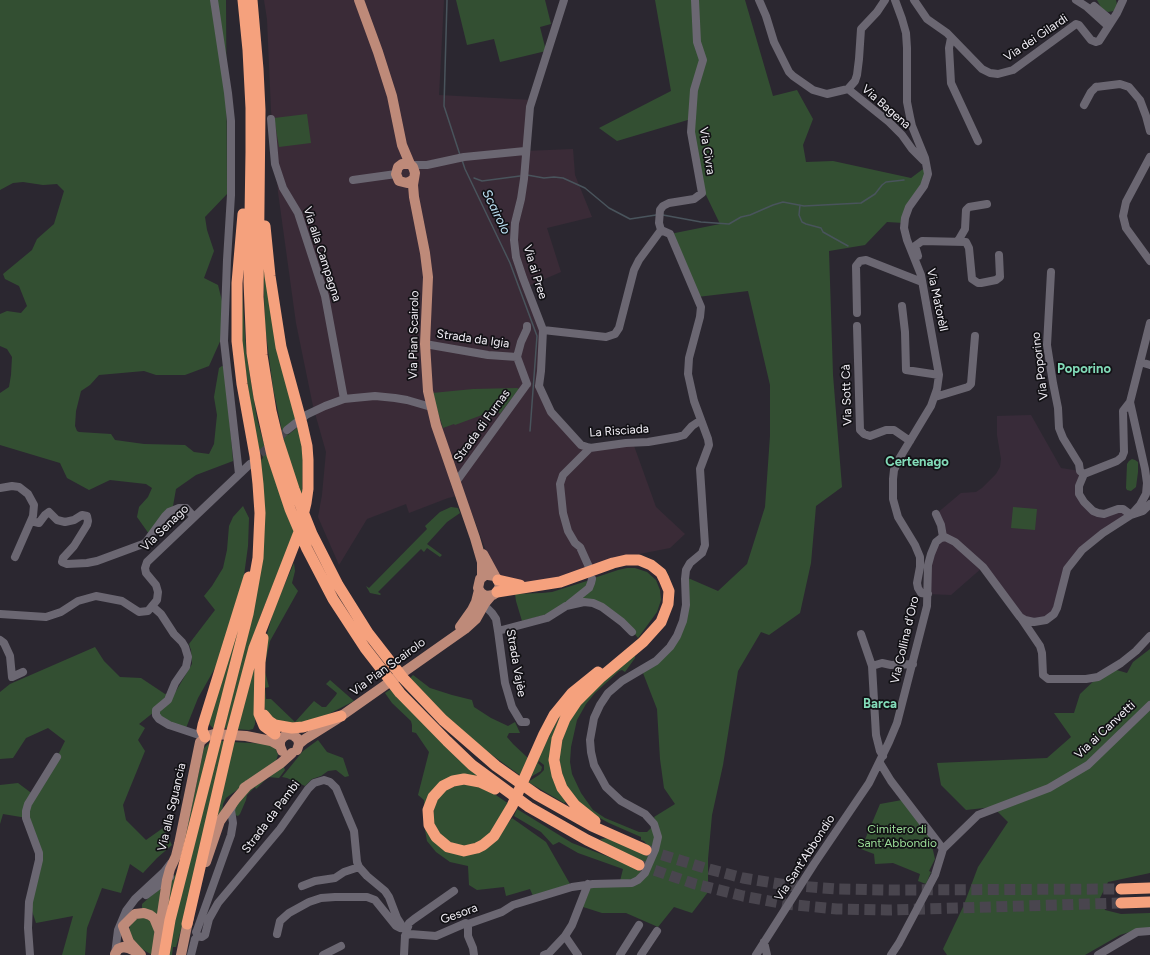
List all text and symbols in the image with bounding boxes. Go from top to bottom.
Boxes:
street label: Via dei Gilardi [1001,11,1071,65]
street label: Via Bagena [859,82,913,132]
street label: Via Civra [696,126,718,176]
water label: Scairolo [478,187,514,237]
street label: Via alla Campagna [300,205,344,303]
street label: Via ai Pree [520,243,550,301]
street label: Via Matorèll [923,267,951,333]
street label: Via Pian Scairolo [406,290,422,380]
street label: Strada da Igia [436,327,510,351]
street label: Via Poporino [1029,331,1051,401]
district label: Poporino [1057,361,1111,377]
street label: Via Sott Cà [839,364,855,426]
street label: Strada di Furnas [451,387,513,465]
street label: La Risciada [589,422,649,440]
district label: Certenago [885,454,949,470]
street label: Via Senago [138,502,192,554]
street label: Via Collina d'Oro [888,595,922,685]
street label: Strada Vajèe [503,628,529,698]
street label: Via Pian Scairolo [348,635,428,699]
district label: Barca [863,696,897,712]
street label: Via ai Canvetti [1072,698,1138,762]
street label: Via alla Sguancia [155,762,189,852]
street label: Strada da Pambi [239,778,303,856]
street label: Via Sant'Abbondio [772,812,838,904]
park label: Cimitero di Sant'Abbondio [857,822,937,850]
street label: Gesora [438,901,480,927]

